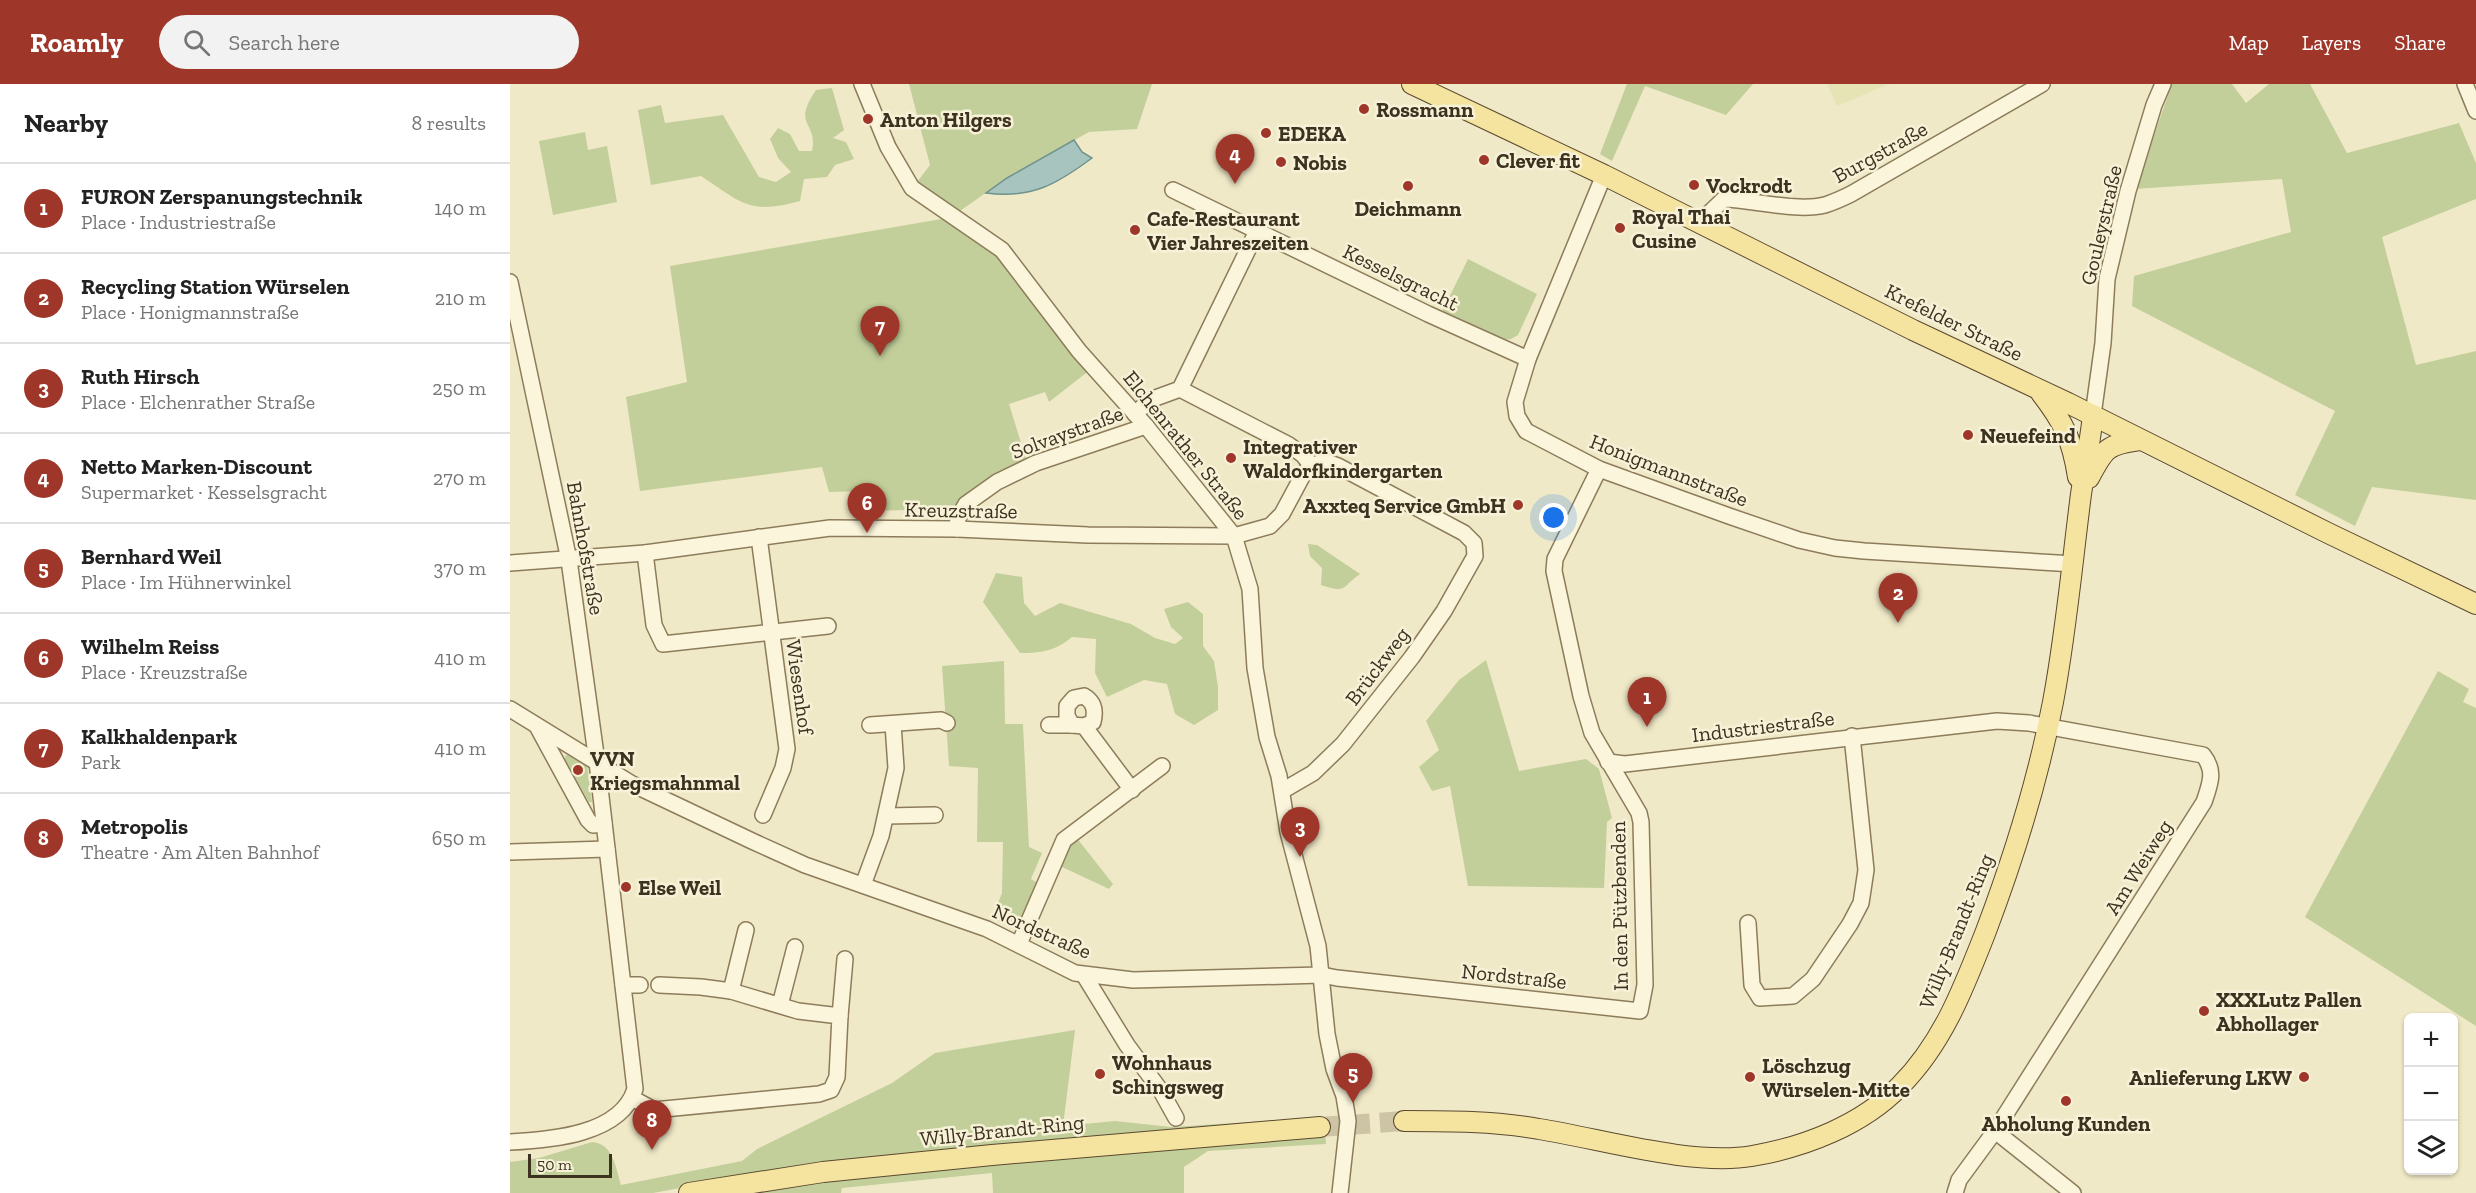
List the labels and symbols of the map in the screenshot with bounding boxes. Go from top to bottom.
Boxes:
place label: Rossmann [1376,97,1474,122]
marker: Rossmann [1357,102,1371,116]
place label: Anton Hilgers [880,107,1012,132]
marker: Anton Hilgers [861,112,875,126]
street label: Burgstraße [1828,116,1932,188]
place label: EDEKA [1278,121,1347,146]
marker: EDEKA [1259,126,1273,140]
pin: 4 [1216,135,1254,184]
place label: Clever fit [1496,148,1581,173]
place label: Nobis [1293,150,1347,175]
marker: Clever fit [1477,153,1491,167]
marker: Nobis [1274,155,1288,169]
street label: Gouleystraße [2075,163,2127,287]
place label: Vockrodt [1706,173,1792,198]
marker: Vockrodt [1687,178,1701,192]
marker: Deichmann [1401,179,1415,193]
place label: Deichmann [1354,196,1462,221]
place label: Royal Thai Cusine [1632,204,1730,253]
place label: Cafe-Restaurant Vier Jahreszeiten [1147,206,1309,255]
marker: Royal Thai Cusine [1613,221,1627,235]
marker: Cafe-Restaurant Vier Jahreszeiten [1128,223,1142,237]
street label: Kesselsgracht [1339,238,1463,316]
street label: Krefelder Straße [1881,278,2027,366]
pin: 7 [860,306,899,356]
street label: Elchenrather Straße [1118,365,1254,525]
street label: Solvaystraße [1007,400,1127,464]
place label: Neuefeind [1980,423,2076,448]
street label: Honigmannstraße [1586,428,1752,512]
marker: Neuefeind [1961,428,1975,442]
place label: Integrativer Waldorfkindergarten [1243,434,1443,483]
marker: Integrativer Waldorfkindergarten [1224,451,1238,465]
street label: Bahnhofstraße [562,479,610,617]
pin: 6 [848,484,886,533]
place label: Axxteq Service GmbH [1303,493,1506,518]
street label: Kreuzstraße [904,497,1018,523]
marker: Axxteq Service GmbH [1511,498,1525,512]
your location [1539,503,1568,532]
pin: 2 [1878,574,1918,623]
street label: Brückweg [1340,622,1415,710]
street label: Wiesenhof [781,638,819,737]
pin: 1 [1628,678,1666,727]
street label: Industriestraße [1690,705,1836,747]
place label: VVN Kriegsmahnmal [590,746,740,795]
marker: VVN Kriegsmahnmal [571,763,585,777]
pin: 3 [1280,808,1320,857]
street label: Am Weiweg [2099,815,2177,919]
street label: In den Pützbenden [1605,821,1633,991]
street label: Willy-Brandt-Ring [1913,849,1999,1012]
place label: Else Weil [638,875,721,900]
marker: Else Weil [619,880,633,894]
street label: Nordstraße [989,898,1095,964]
street label: Nordstraße [1460,958,1568,994]
place label: XXXLutz Pallen Abhollager [2216,987,2362,1036]
marker: XXXLutz Pallen Abhollager [2197,1004,2211,1018]
place label: Wohnhaus Schingsweg [1112,1050,1224,1099]
place label: Löschzug Würselen-Mitte [1762,1053,1910,1102]
pin: 5 [1334,1054,1372,1103]
place label: Anlieferung LKW [2129,1065,2292,1090]
marker: Wohnhaus Schingsweg [1093,1067,1107,1081]
marker: Löschzug Würselen-Mitte [1743,1070,1757,1084]
marker: Anlieferung LKW [2297,1070,2311,1084]
marker: Abholung Kunden [2059,1094,2073,1108]
pin: 8 [632,1100,672,1150]
street label: Willy-Brandt-Ring [919,1109,1086,1151]
place label: Abholung Kunden [1982,1111,2151,1136]
scale bar [528,1151,612,1178]

